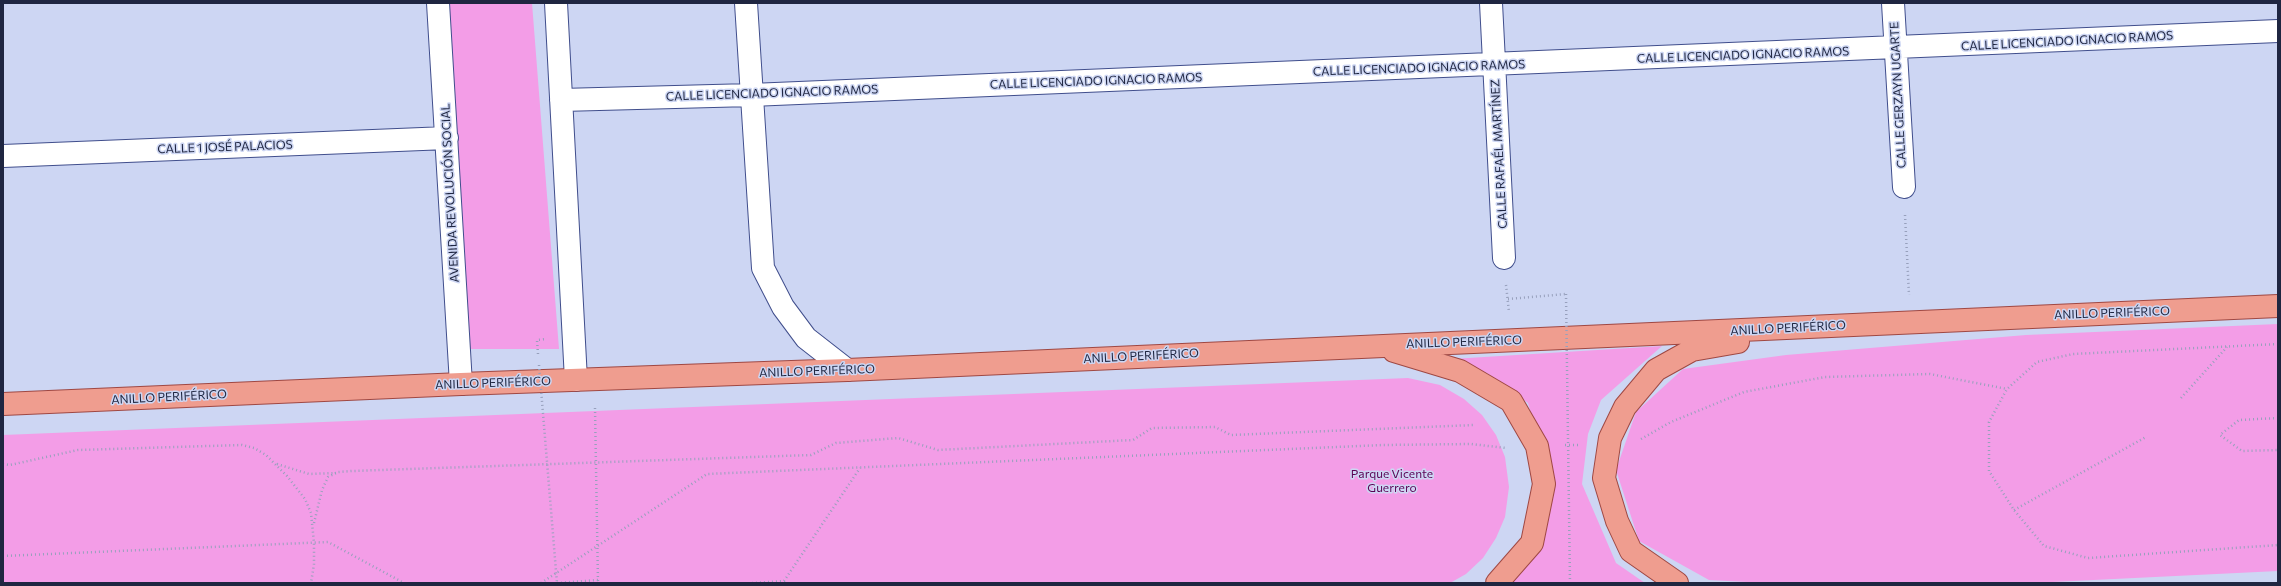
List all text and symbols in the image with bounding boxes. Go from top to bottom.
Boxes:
street label: CALLE GERZAYN UGARTE [1887,21,1909,169]
street label: CALLE LICENCIADO IGNACIO RAMOS [1961,28,2173,54]
street label: CALLE LICENCIADO IGNACIO RAMOS [1637,44,1849,66]
street label: CALLE LICENCIADO IGNACIO RAMOS [1313,57,1525,79]
street label: CALLE LICENCIADO IGNACIO RAMOS [990,70,1202,92]
street label: CALLE RAFAÉL MARTÍNEZ [1488,79,1510,229]
street label: CALLE LICENCIADO IGNACIO RAMOS [666,82,878,104]
street label: AVENIDA REVOLUCIÓN SOCIAL [438,103,462,283]
street label: CALLE 1 JOSÉ PALACIOS [157,137,293,157]
street label: ANILLO PERIFÉRICO [2054,304,2170,322]
street label: ANILLO PERIFÉRICO [1730,318,1846,338]
street label: ANILLO PERIFÉRICO [1406,333,1522,351]
street label: ANILLO PERIFÉRICO [1083,346,1199,366]
street label: ANILLO PERIFÉRICO [759,362,875,380]
street label: ANILLO PERIFÉRICO [435,374,551,392]
street label: ANILLO PERIFÉRICO [111,387,227,407]
park label: Parque Vicente Guerrero [1351,467,1433,495]

